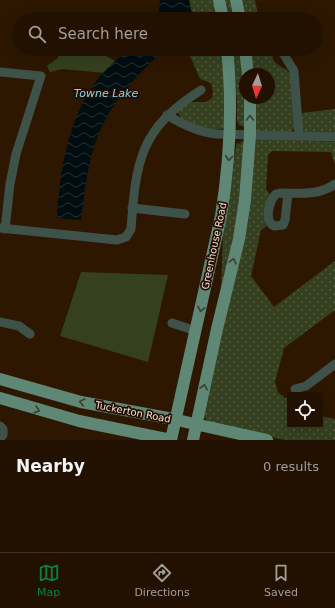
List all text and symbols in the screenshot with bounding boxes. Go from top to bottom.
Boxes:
search box [12,12,323,56]
icon: search [26,23,48,45]
text: Search here [58,25,148,43]
north arrow [239,68,275,104]
water label: Towne Lake [74,87,138,100]
one-way arrow [246,115,254,121]
one-way arrow [224,155,233,161]
street label: Greenhouse Road [199,201,229,291]
one-way arrow [229,258,237,264]
one-way arrow [197,306,205,312]
one-way arrow [200,384,208,391]
map controls [287,392,323,428]
button: locate [287,392,323,428]
one-way arrow [79,398,86,406]
street label: Tuckerton Road [93,399,172,425]
one-way arrow [33,405,40,414]
text: Nearby [16,456,85,476]
text: 0 results [263,459,319,474]
tab: Map [37,562,60,599]
tab: Directions [134,562,190,599]
tab: Saved [264,562,298,599]

